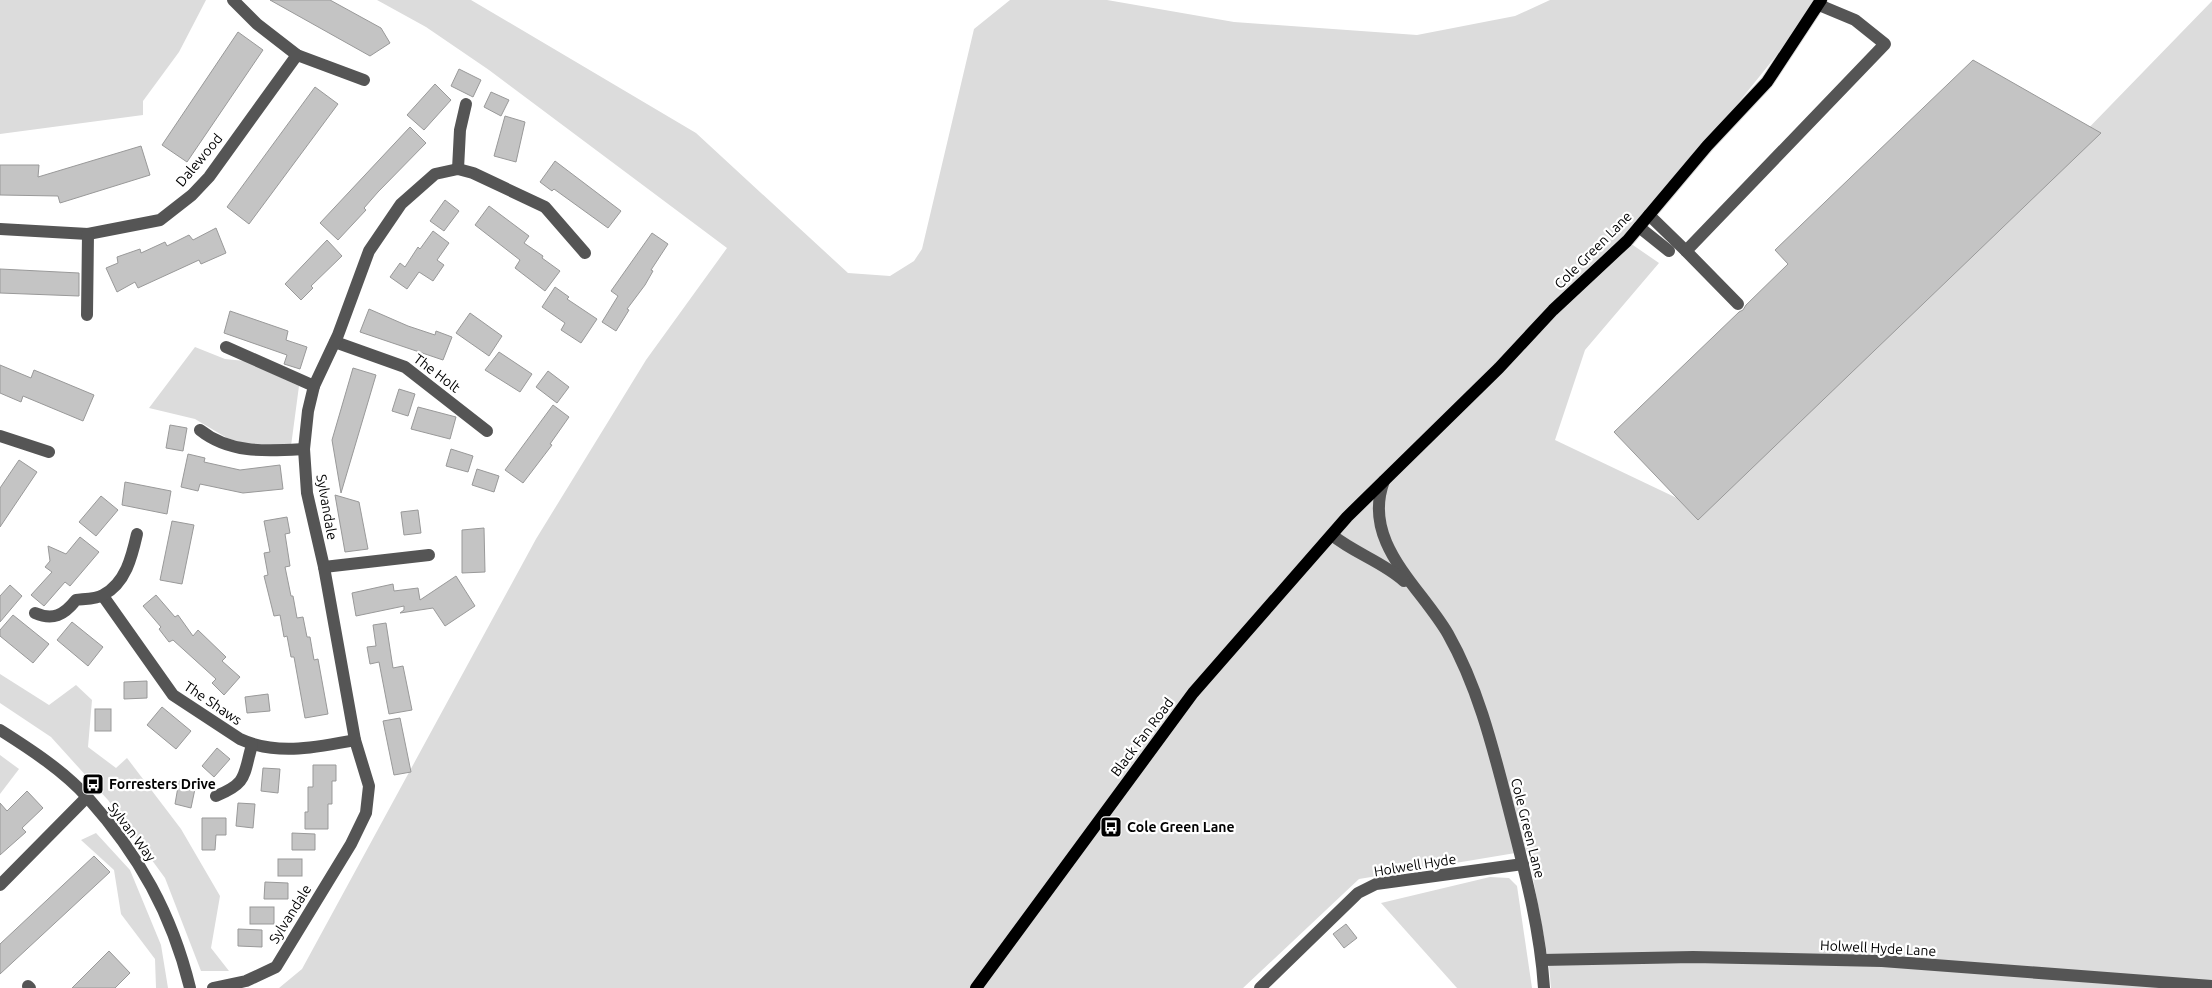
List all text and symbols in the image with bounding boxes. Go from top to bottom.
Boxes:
street label: Dalewood [172,130,226,190]
street label: Cole Green Lane [1551,208,1635,292]
street label: The Holt [411,350,464,396]
street label: Sylvandale [313,473,341,541]
street label: The Shaws [181,678,245,728]
street label: Black Fan Road [1107,695,1177,779]
bus stop icon: Forresters Drive [81,772,105,796]
place label: Forresters Drive [109,776,216,792]
street label: Cole Green Lane [1508,776,1548,880]
street label: Sylvan Way [105,799,159,865]
bus stop icon: Cole Green Lane [1099,815,1123,839]
place label: Cole Green Lane [1127,819,1235,835]
street label: Holwell Hyde [1373,851,1457,879]
street label: Sylvandale [266,882,314,946]
street label: Holwell Hyde Lane [1819,937,1937,959]

